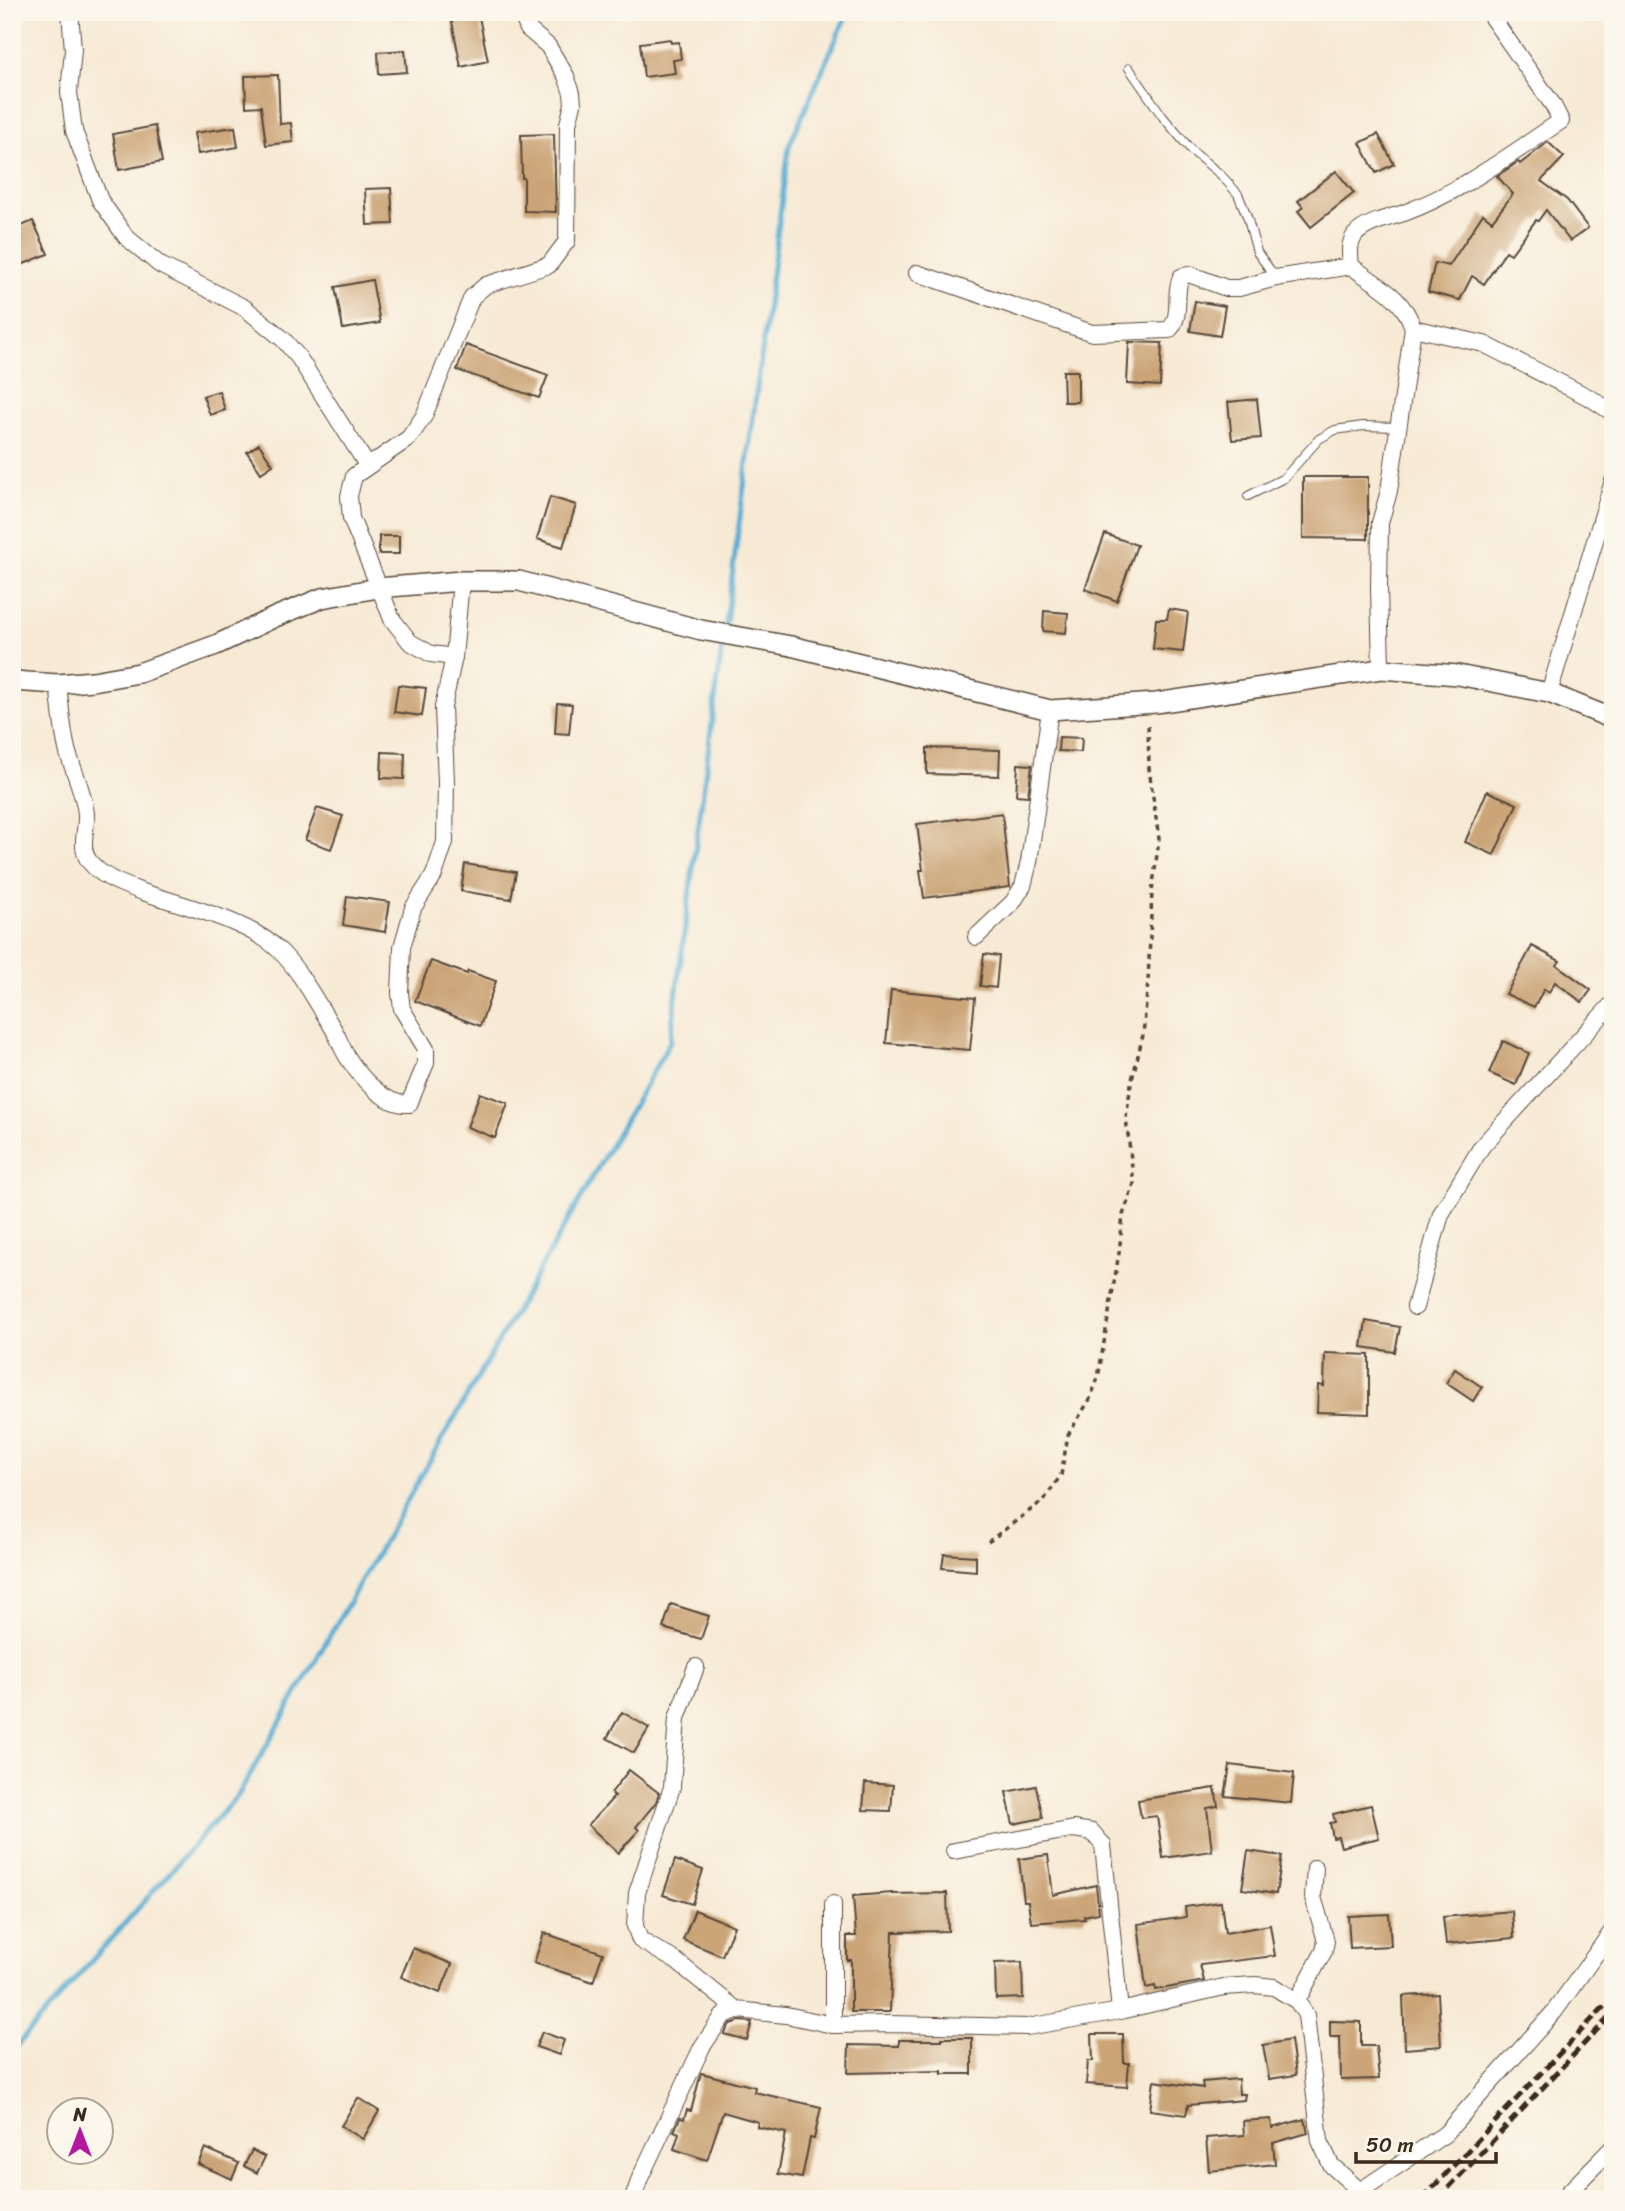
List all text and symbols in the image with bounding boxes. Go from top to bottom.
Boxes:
north arrow [46,2096,116,2166]
text: N [72,2098,87,2131]
scale bar [1356,2120,1496,2164]
text: 50 m [1366,2126,1414,2164]

